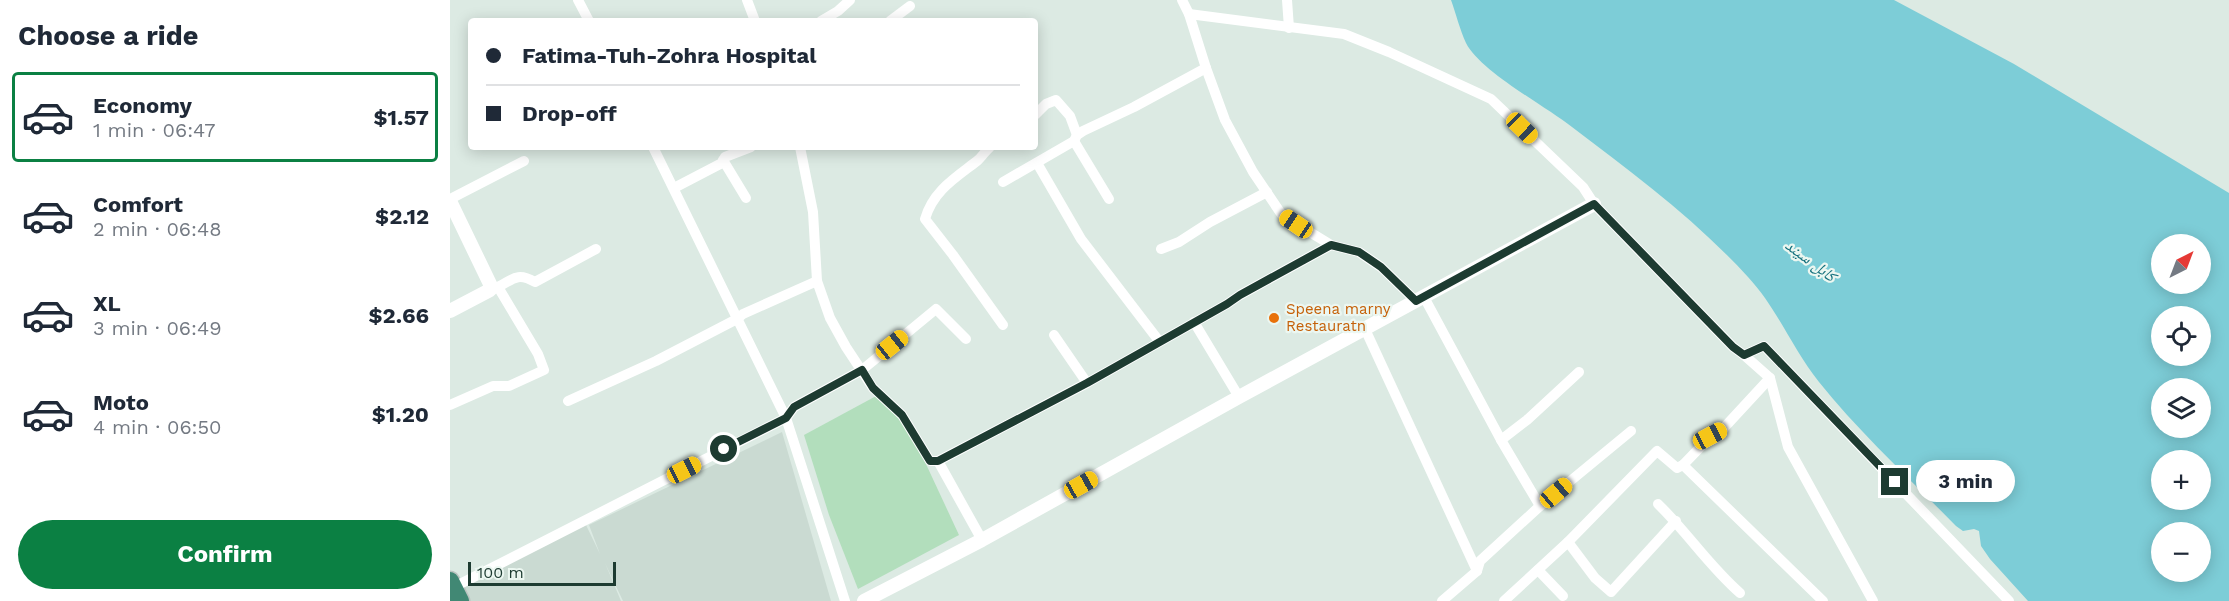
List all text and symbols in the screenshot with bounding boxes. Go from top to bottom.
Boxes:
text: Choose a ride [18,20,198,52]
text: Fatima-Tuh-Zohra Hospital [522,43,816,68]
icon: car [21,90,75,144]
text: Economy [93,93,192,118]
text: Drop-off [522,101,617,126]
text: $1.57 [373,105,429,130]
car [1503,109,1541,147]
text: 1 min · 06:47 [93,118,216,142]
icon: car [21,189,75,243]
text: Comfort [93,192,183,217]
text: $2.12 [375,204,429,229]
car [1276,206,1316,242]
text: 2 min · 06:48 [93,217,221,241]
north arrow [2151,234,2211,294]
map controls [2151,234,2211,582]
water label: کابل سيند [1781,235,1842,288]
icon: car [21,288,75,342]
text: XL [93,291,121,316]
place label: Speena marny Restauratn [1286,300,1391,335]
text: $2.66 [368,303,429,328]
button: locate [2151,306,2211,366]
marker: Speena marny Restauratn [1267,311,1281,325]
text: 3 min · 06:49 [93,316,221,340]
car [872,327,912,363]
button: layers [2151,378,2211,438]
icon: car [21,387,75,441]
text: Moto [93,390,149,415]
text: $1.20 [372,402,429,427]
text: 4 min · 06:50 [93,415,222,439]
car [1690,420,1730,452]
route start [710,435,737,462]
button: + [2151,450,2211,510]
car [664,454,704,486]
callout: 3 min [1916,461,2015,503]
car [1061,468,1101,502]
route end [1881,468,1908,495]
text: 3 min [1938,469,1993,493]
car [1536,475,1576,511]
button: Confirm [18,520,432,589]
button: − [2151,522,2211,582]
scale bar [468,559,616,586]
text: 100 m [477,563,524,582]

